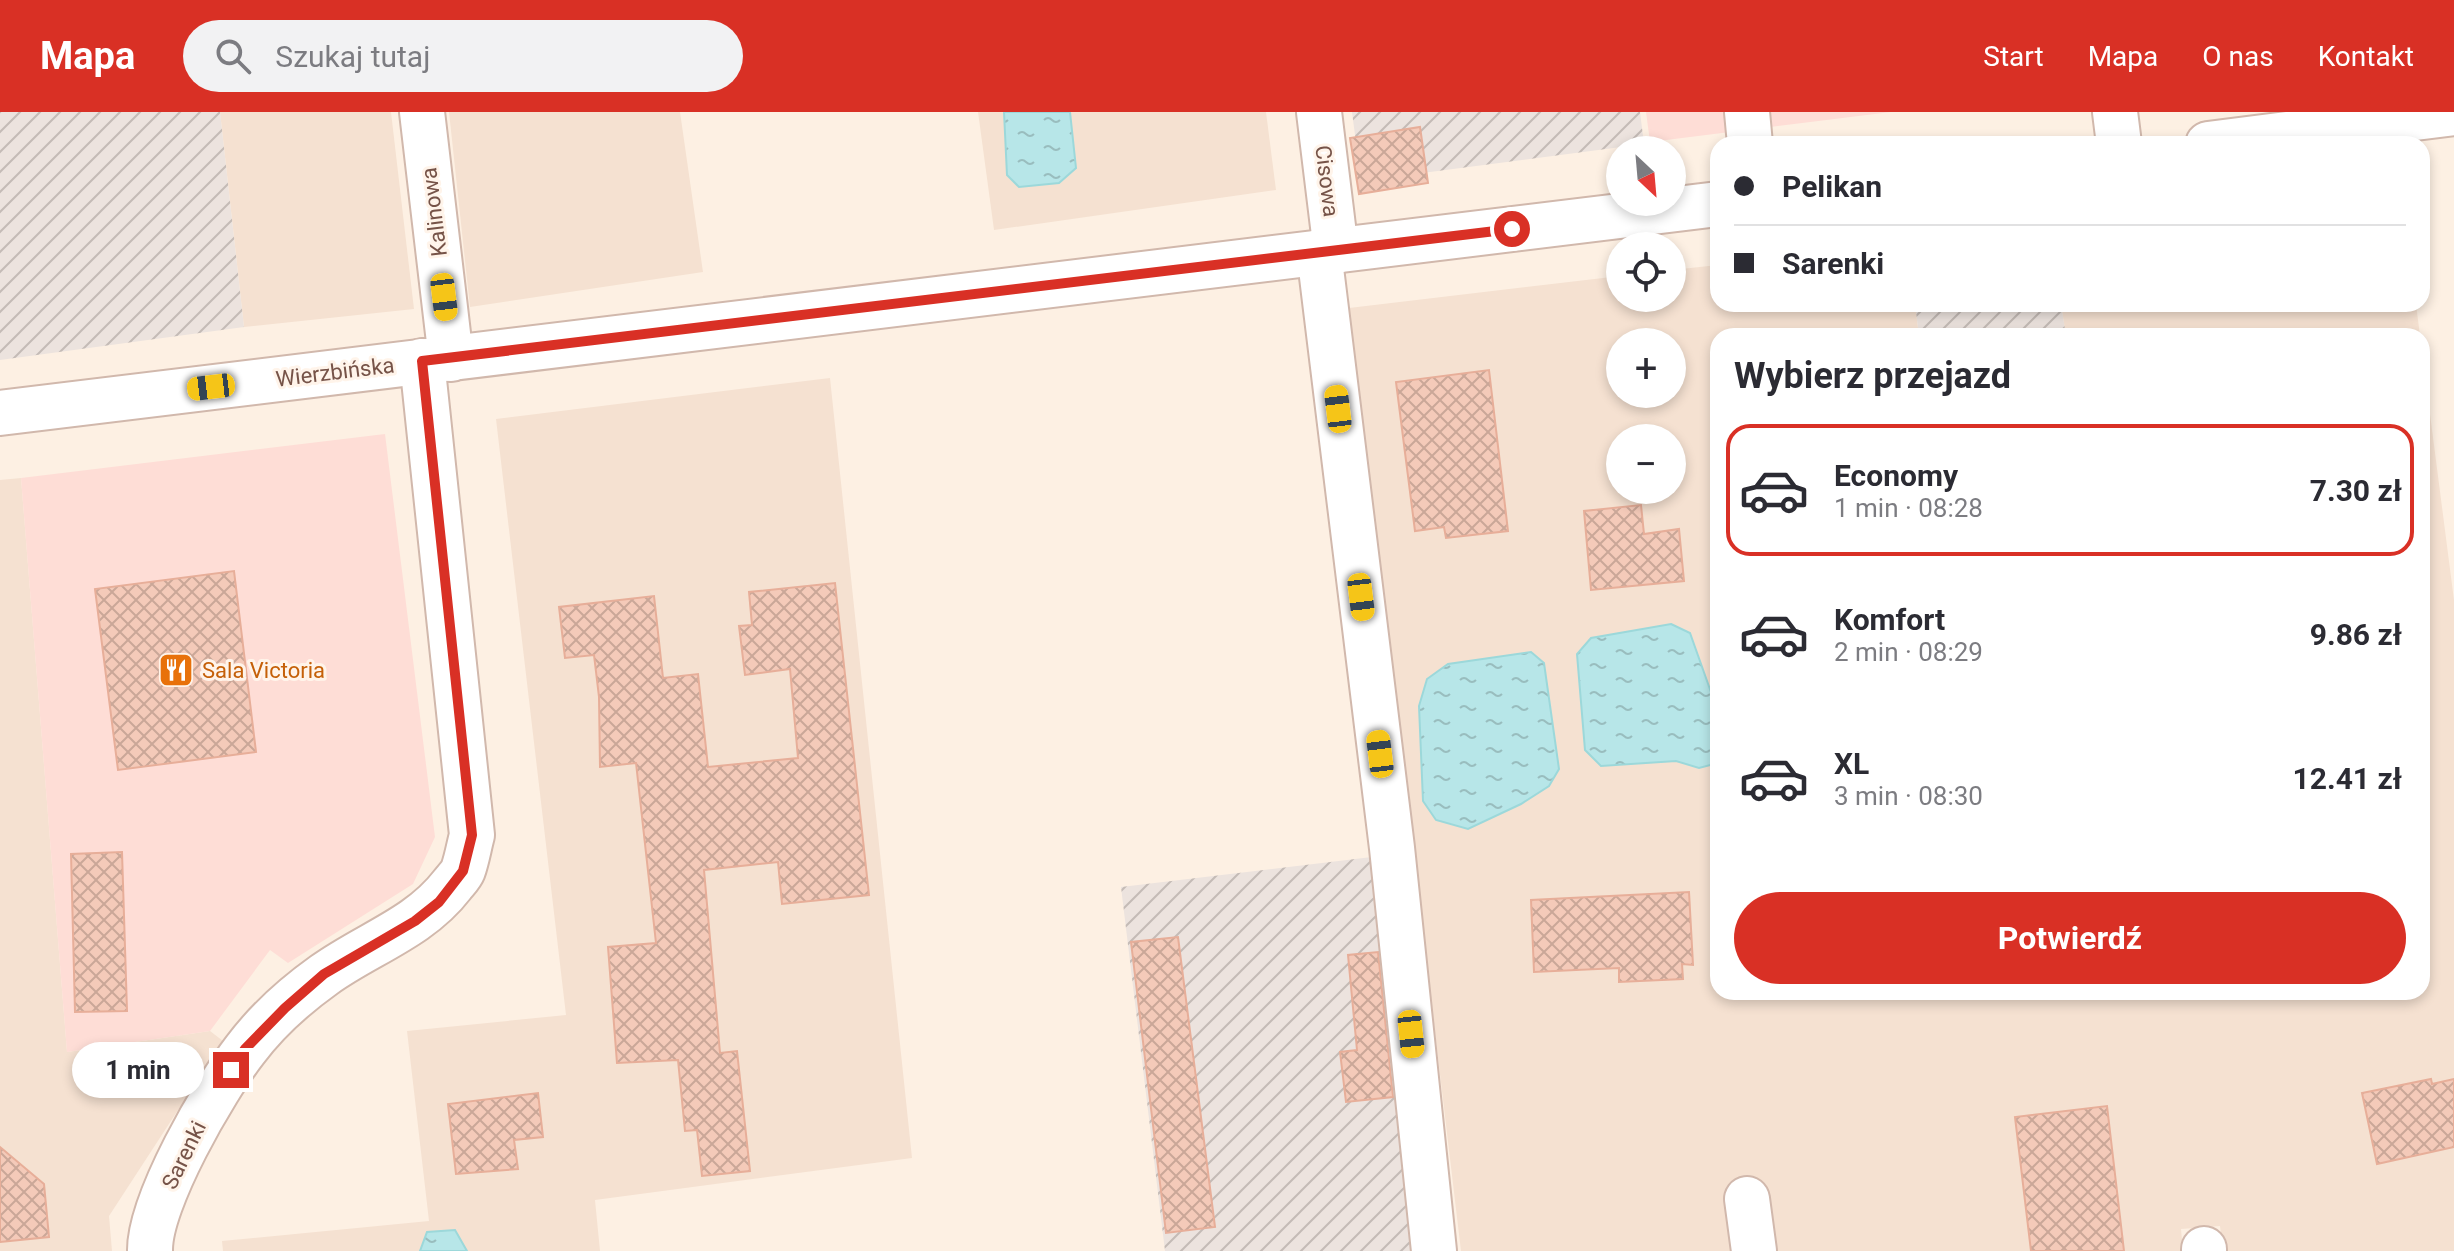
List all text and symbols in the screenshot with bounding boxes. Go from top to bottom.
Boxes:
search box [183,20,743,92]
text: Mapa [40,34,135,78]
icon: search [211,34,255,78]
text: Szukaj tutaj [275,39,430,74]
text: Start [1983,40,2044,73]
text: Mapa [2088,40,2158,73]
text: O nas [2202,40,2274,73]
text: Kontakt [2318,40,2414,73]
north arrow [1606,136,1686,216]
map controls [1606,136,1686,504]
street label: Cisowa [1310,144,1344,218]
street label: Kalinowa [416,166,452,258]
text: Pelikan [1782,169,1882,204]
route start [1494,211,1530,247]
button: locate [1606,232,1686,312]
text: Sarenki [1782,246,1884,281]
car [429,272,459,322]
button: + [1606,328,1686,408]
street label: Wierzbińska [274,352,396,392]
text: Wybierz przejazd [1734,355,2011,397]
car [186,372,236,402]
car [1323,384,1353,434]
button: − [1606,424,1686,504]
icon: car [1738,454,1810,526]
text: Economy [1834,458,1958,493]
text: 7.30 zł [2310,473,2402,508]
text: 1 min · 08:28 [1834,493,1983,523]
car [1346,572,1376,622]
icon: car [1738,598,1810,670]
text: Komfort [1834,602,1945,637]
text: 9.86 zł [2310,617,2402,652]
text: 2 min · 08:29 [1834,637,1983,667]
restaurant icon: Sala Victoria [157,651,195,689]
place label: Sala Victoria [202,658,325,683]
car [1365,729,1395,779]
icon: car [1738,742,1810,814]
text: XL [1834,746,1869,781]
text: 12.41 zł [2293,761,2402,796]
text: 3 min · 08:30 [1834,781,1983,811]
button: Potwierdź [1734,892,2406,984]
car [1397,1009,1425,1059]
callout: 1 min [71,1042,203,1098]
route end [213,1052,249,1088]
text: 1 min [105,1055,171,1085]
street label: Sarenki [157,1117,211,1193]

